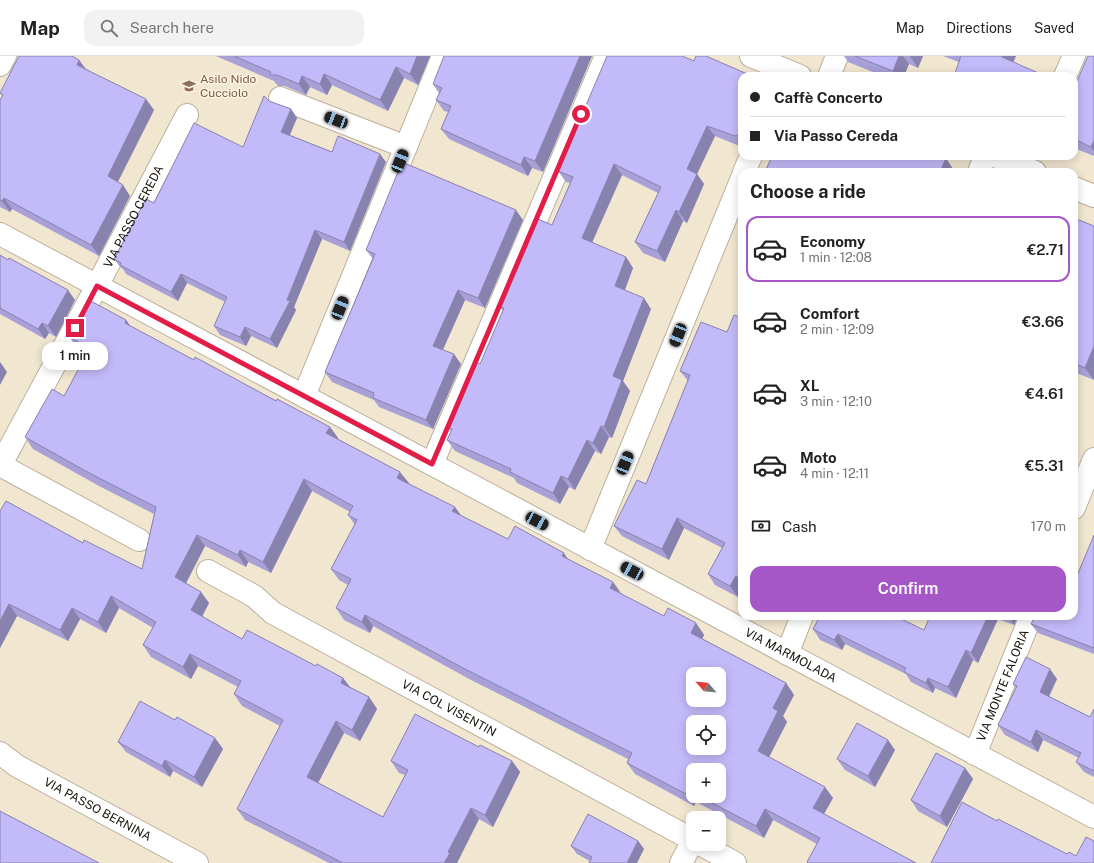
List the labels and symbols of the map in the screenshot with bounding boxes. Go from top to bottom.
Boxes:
place label: Asilo Nido Cucciolo [200,72,257,100]
school or university icon: Asilo Nido Cucciolo [181,78,197,94]
route start [572,105,590,123]
car [323,110,349,130]
car [390,148,410,174]
street label: VIA PASSO CEREDA [101,162,167,270]
car [330,295,350,321]
route end [66,319,84,337]
car [668,322,688,348]
callout: 1 min [42,342,108,370]
car [615,450,635,476]
car [524,510,550,532]
car [619,560,645,582]
street label: VIA MARMOLADA [742,625,839,686]
street label: VIA MONTE FALORIA [974,627,1032,743]
north arrow [686,667,726,707]
street label: VIA COL VISENTIN [399,677,499,739]
street label: VIA PASSO BERNINA [42,775,154,844]

